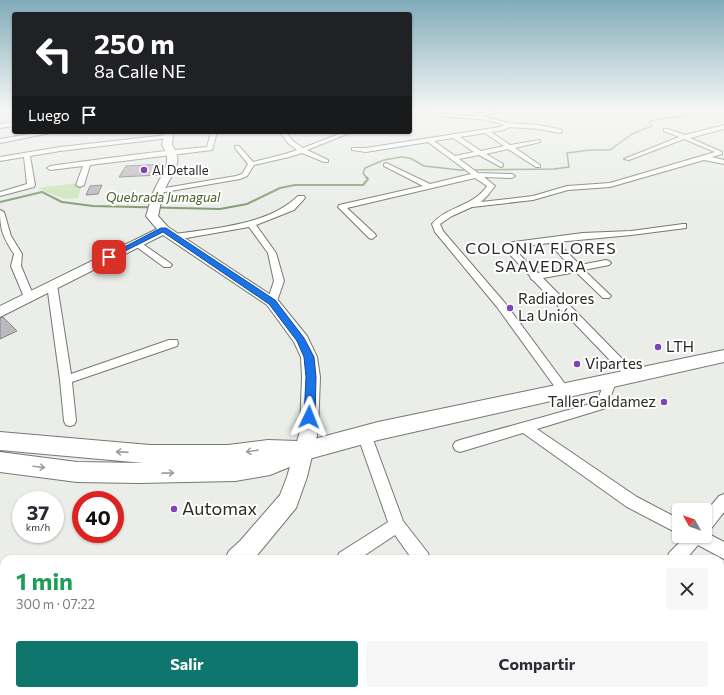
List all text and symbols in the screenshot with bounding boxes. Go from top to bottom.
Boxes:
text: 250 m [94,26,175,60]
icon: left [28,28,80,80]
text: 8a Calle NE [94,60,186,82]
icon: arrive [78,104,100,126]
text: Luego [28,106,70,124]
place label: Al Detalle [152,162,209,178]
marker: Al Detalle [139,165,149,175]
water label: Quebrada Jumagual [106,189,221,205]
district label: COLONIA FLORES SAAVEDRA [465,238,617,275]
pin [92,240,126,274]
icon: arrive [98,246,120,268]
place label: Radiadores La Unión [518,289,594,324]
marker: Radiadores La Unión [505,303,515,313]
place label: LTH [666,337,694,355]
marker: LTH [653,342,663,352]
place label: Vipartes [585,354,643,372]
marker: Vipartes [572,359,582,369]
place label: Taller Galdamez [548,392,656,410]
position arrow [288,396,330,438]
marker: Taller Galdamez [659,397,669,407]
one-way arrow [246,447,259,455]
one-way arrow [116,449,129,456]
one-way arrow [32,463,45,471]
one-way arrow [161,469,174,476]
speed limit sign: 40 [72,491,124,543]
place label: Automax [182,497,257,519]
text: 37 [27,500,49,524]
north arrow [672,503,712,543]
map controls [672,503,712,543]
marker: Automax [169,504,179,514]
text: km/h [26,521,50,533]
text: 1 min [16,566,73,595]
button: close [666,568,708,610]
text: 300 m · 07:22 [16,596,95,612]
button: Salir [16,641,358,687]
button: Compartir [366,641,708,687]

